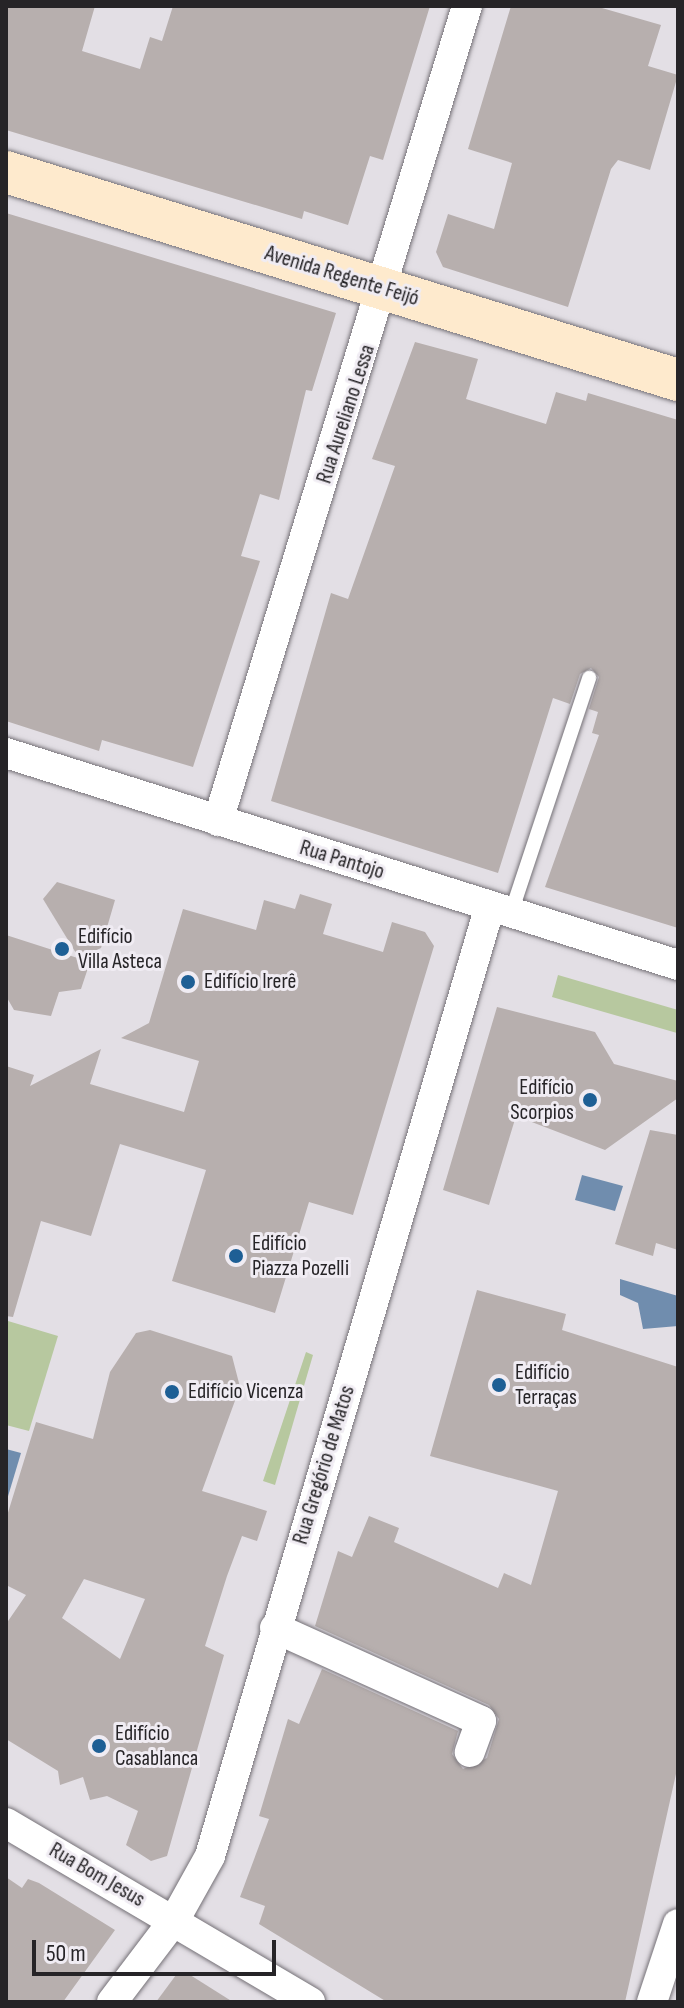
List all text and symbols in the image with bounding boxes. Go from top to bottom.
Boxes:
street label: Avenida Regente Feijó [262,240,422,312]
street label: Rua Aureliano Lessa [311,341,381,487]
street label: Rua Pantojo [296,835,388,885]
place label: Edifício Villa Asteca [78,923,162,974]
marker: Edifício Villa Asteca [53,940,71,958]
place label: Edifício Irerê [204,969,296,995]
marker: Edifício Irerê [179,973,197,991]
place label: Edifício Scorpios [510,1074,574,1126]
marker: Edifício Scorpios [581,1091,599,1109]
place label: Edifício Piazza Pozelli [252,1230,349,1282]
marker: Edifício Piazza Pozelli [227,1247,245,1265]
place label: Edifício Terraças [515,1359,577,1410]
marker: Edifício Terraças [490,1376,508,1394]
place label: Edifício Vicenza [188,1379,303,1405]
street label: Rua Gregório de Matos [287,1382,361,1548]
marker: Edifício Vicenza [163,1383,181,1401]
place label: Edifício Casablanca [115,1720,198,1772]
marker: Edifício Casablanca [90,1737,108,1755]
street label: Rua Bom Jesus [44,1837,150,1913]
scale bar [36,1924,280,1974]
text: 50 m [46,1939,86,1968]

